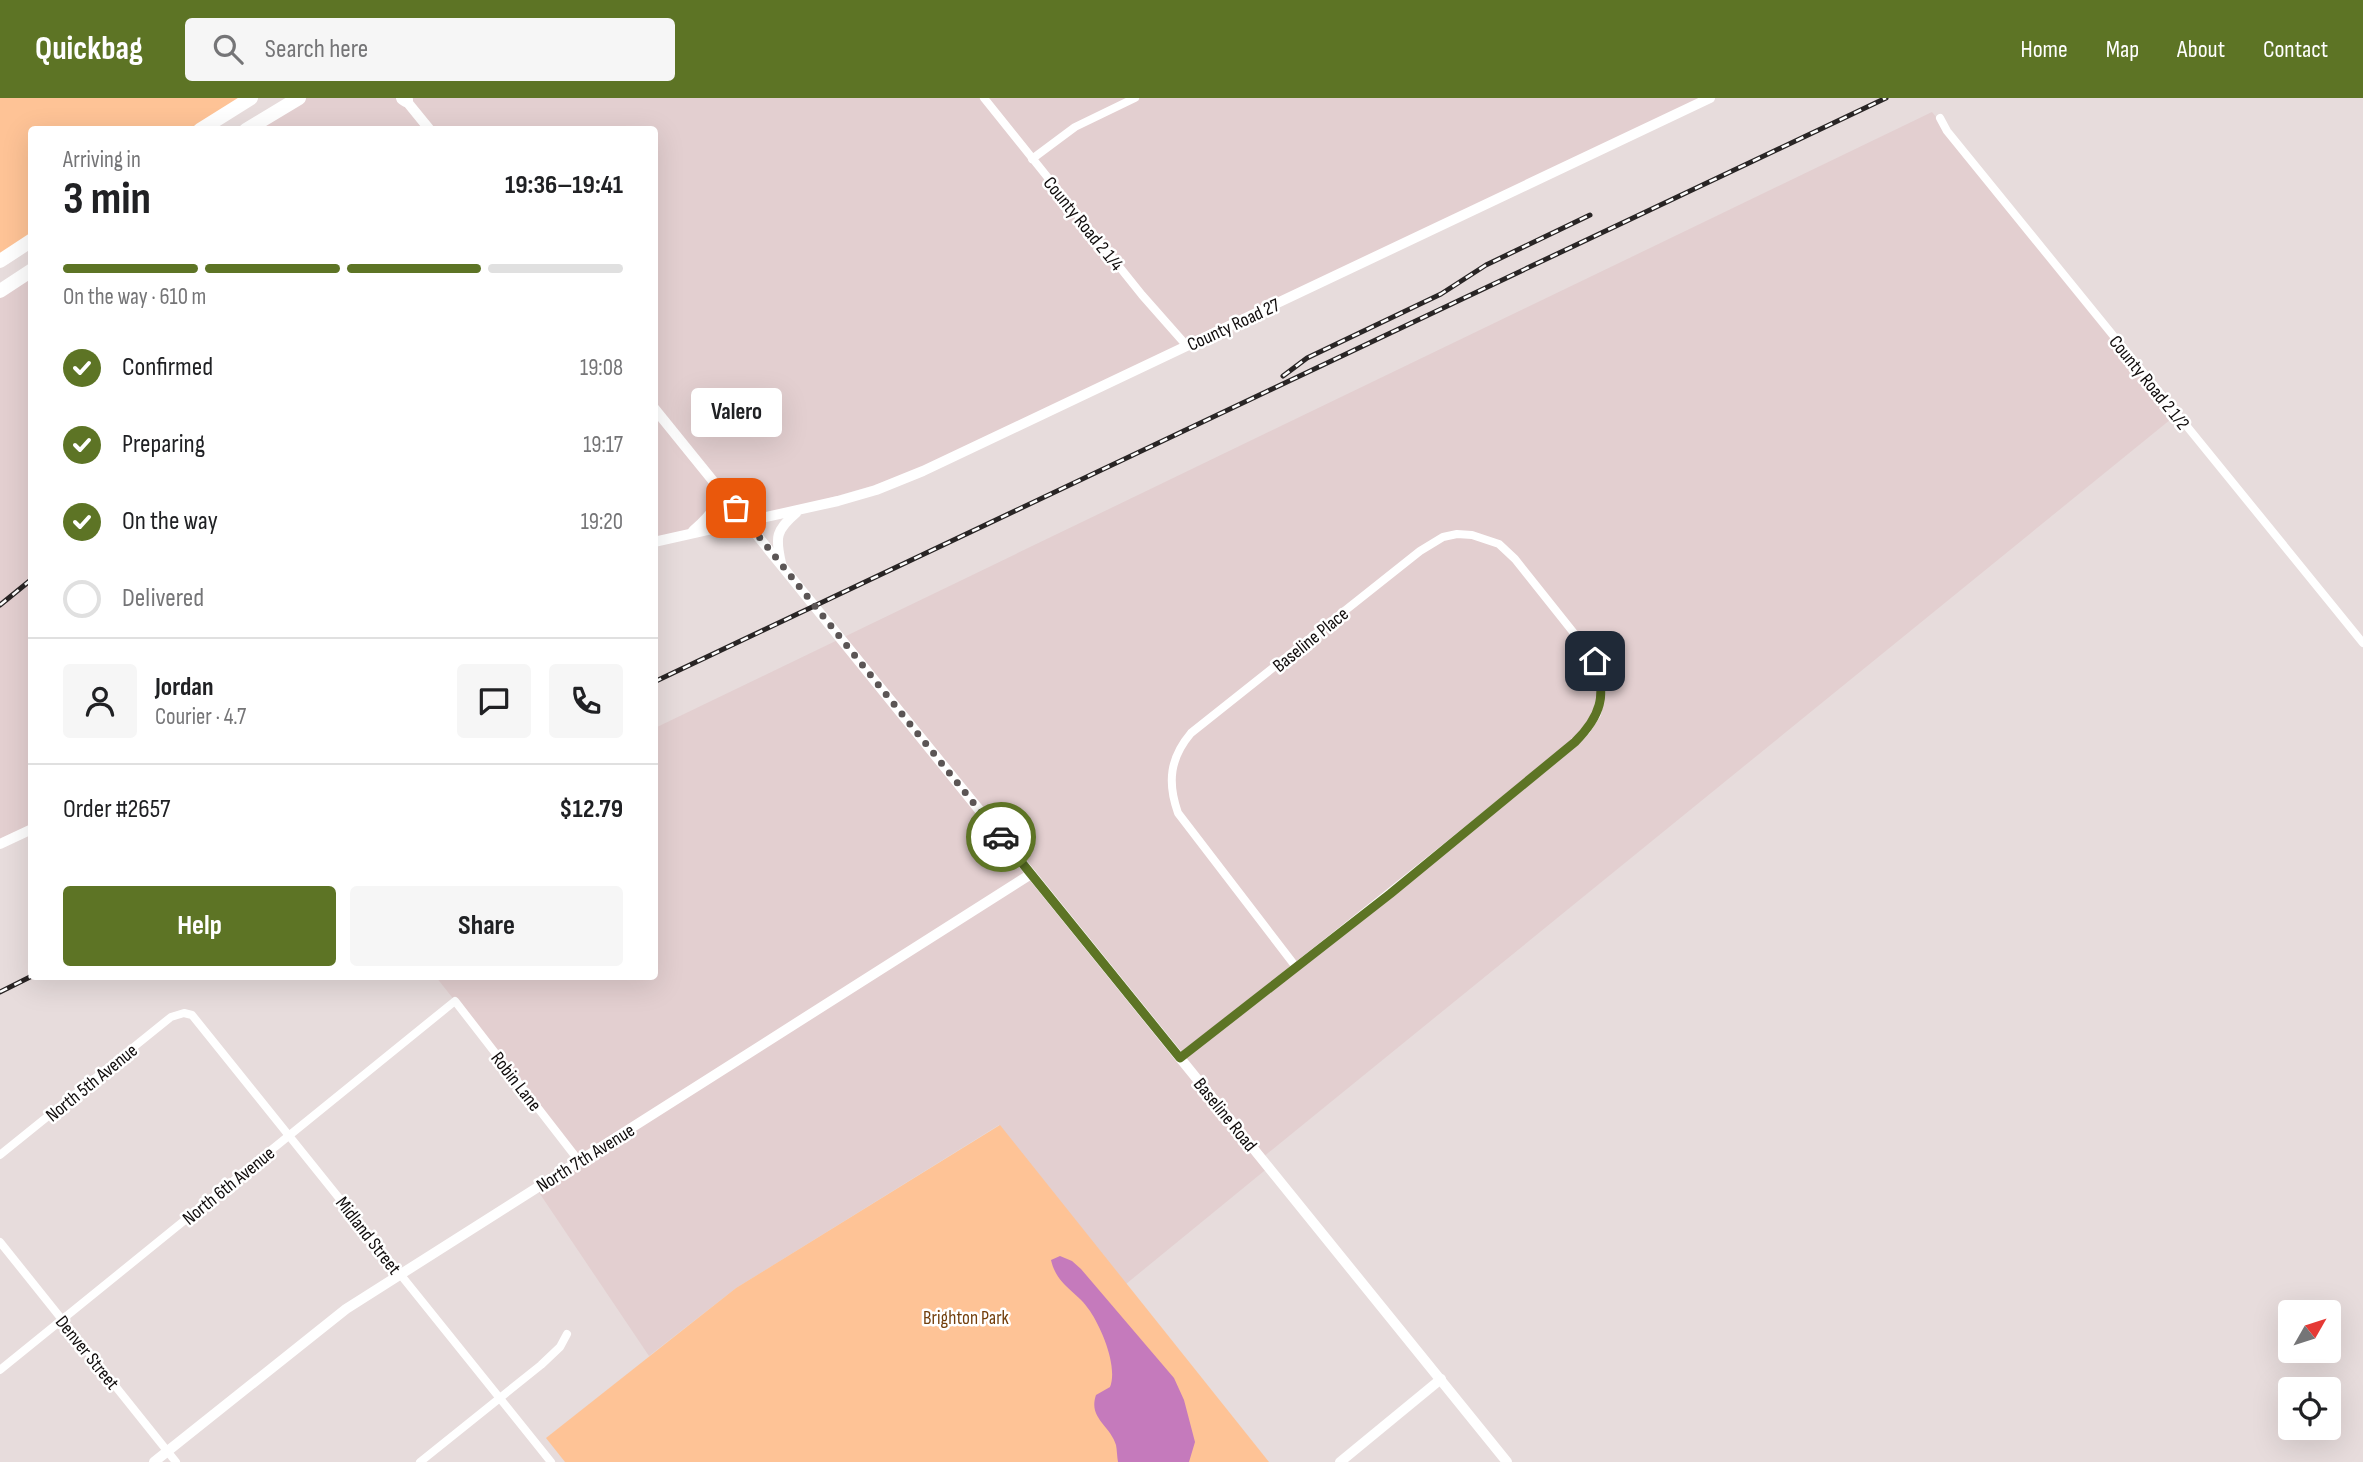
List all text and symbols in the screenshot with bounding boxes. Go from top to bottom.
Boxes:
search box [185,18,675,81]
text: Quickbag [35,29,143,69]
icon: search [209,30,247,68]
text: Search here [265,34,368,65]
text: Home [2020,35,2068,64]
text: Map [2106,35,2139,64]
text: About [2177,35,2225,64]
text: Contact [2263,35,2328,64]
text: Arriving in [63,146,141,174]
text: 19:36–19:41 [505,170,623,201]
text: 3 min [63,172,151,227]
street label: County Road 2 1/4 [1038,172,1128,276]
text: On the way · 610 m [63,283,206,311]
street label: County Road 27 [1184,294,1284,357]
street label: County Road 2 1/2 [2104,331,2194,435]
icon: check [63,349,101,387]
text: Confirmed [122,352,213,383]
text: 19:08 [580,354,623,382]
callout: Valero [690,389,782,438]
text: Valero [711,398,762,426]
icon: check [63,426,101,464]
text: Preparing [122,429,205,460]
text: 19:17 [583,431,623,459]
pin [706,478,766,538]
icon: bag [717,489,755,527]
icon: check [63,503,101,541]
text: On the way [122,506,218,537]
text: 19:20 [581,508,623,536]
text: Delivered [122,583,204,614]
street label: Baseline Place [1269,603,1353,678]
pin [1565,631,1625,691]
icon: home [1576,642,1614,680]
button: person [63,664,137,738]
button: chat [457,664,531,738]
button: phone [549,664,623,738]
text: Jordan [155,672,213,703]
text: Courier · 4.7 [155,703,246,731]
text: Order #2657 [63,794,170,825]
text: $12.79 [559,794,623,825]
courier [966,802,1036,872]
icon: car [982,818,1020,856]
button: Help [63,886,336,966]
button: Share [350,886,623,966]
street label: North 5th Avenue [41,1039,142,1127]
street label: Robin Lane [485,1048,546,1116]
street label: Baseline Road [1188,1073,1262,1156]
street label: North 7th Avenue [532,1119,639,1198]
street label: North 6th Avenue [178,1142,280,1230]
street label: Midland Street [330,1192,406,1280]
north arrow [2278,1300,2342,1363]
map controls [2278,1300,2341,1440]
park label: Brighton Park [923,1307,1010,1330]
street label: Denver Street [50,1311,124,1395]
button: locate [2278,1377,2341,1440]

